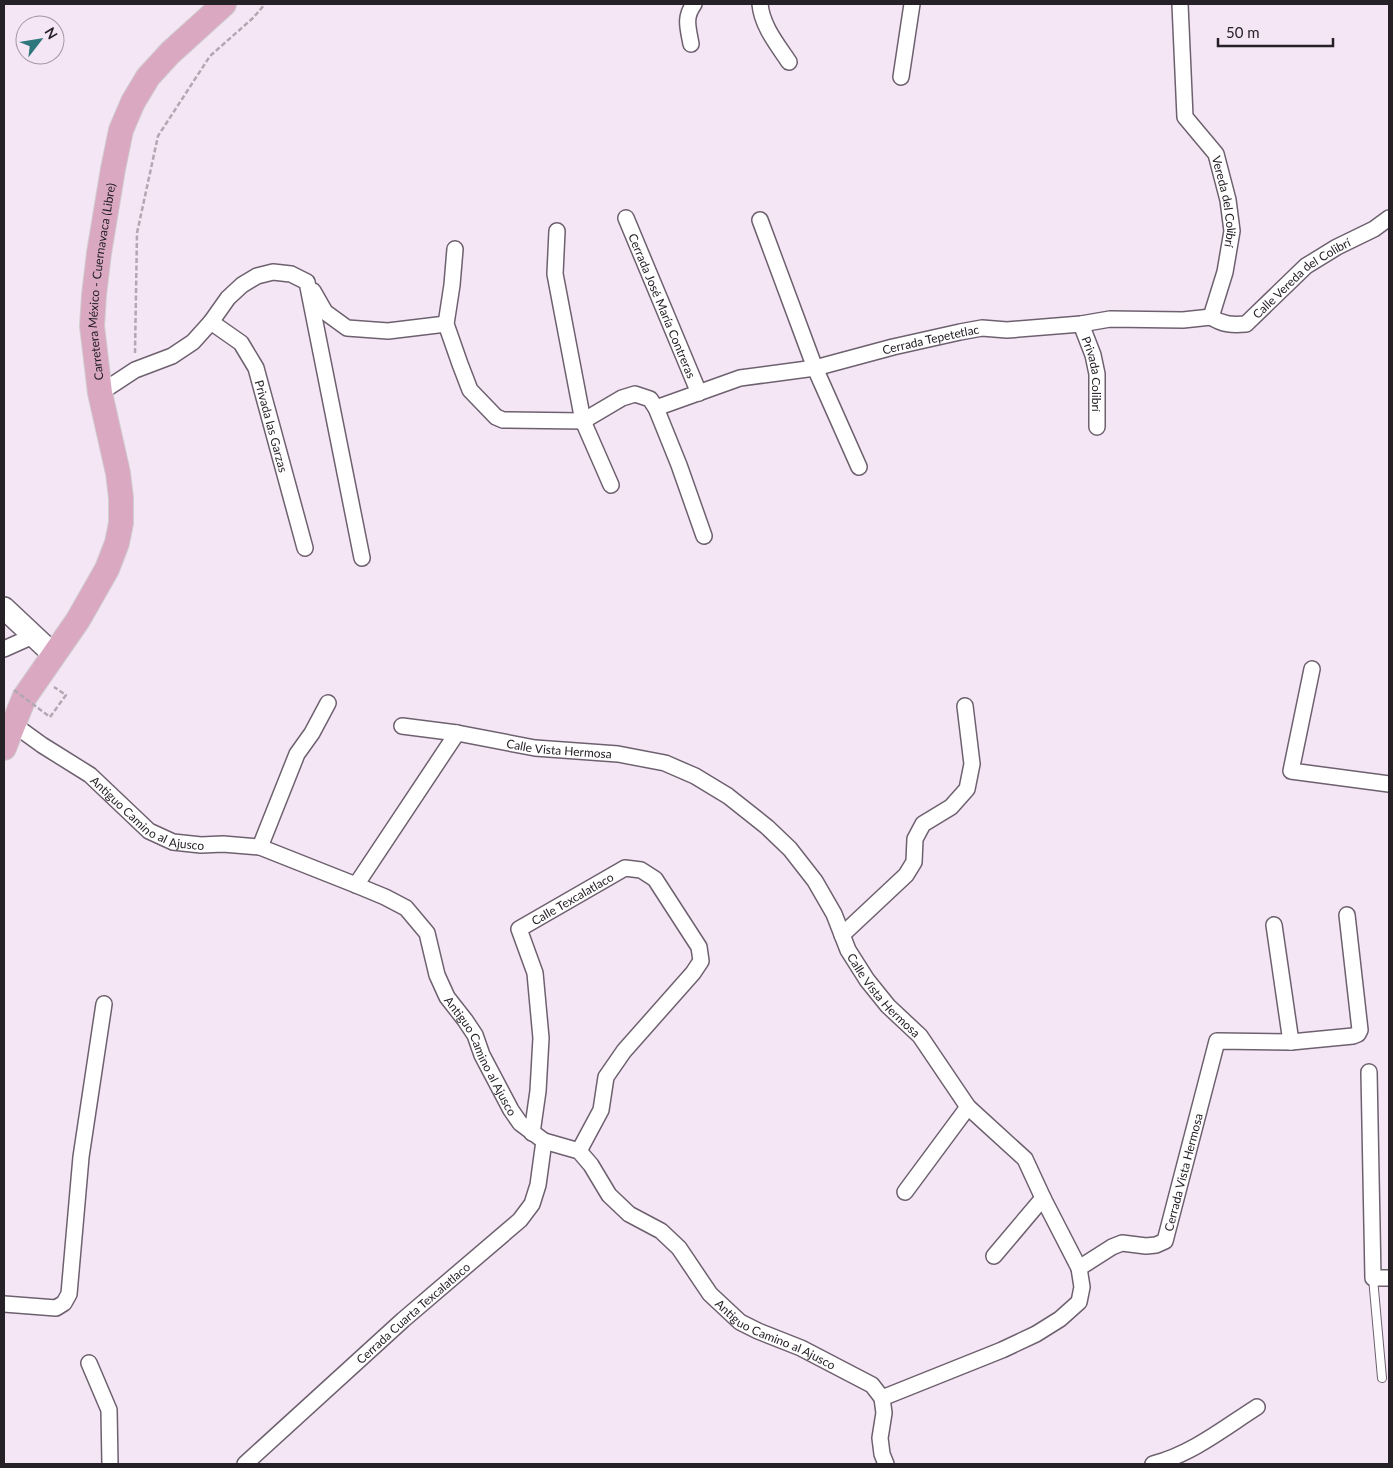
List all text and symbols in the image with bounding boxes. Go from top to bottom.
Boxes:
north arrow [15,15,65,65]
scale bar [1218,15,1333,47]
text: 50 m [1226,23,1260,41]
text: N [42,24,62,42]
street label: Vereda del Colibrí [1209,154,1239,250]
street label: Carretera México - Cuernavaca (Libre) [84,182,118,381]
street label: Cerrada José María Contreras [626,231,699,380]
street label: Calle Vereda del Colibrí [1249,234,1354,321]
street label: Cerrada Tepetetlac [880,321,980,357]
street label: Privada Colibrí [1079,334,1105,413]
street label: Privada las Garzas [252,378,292,474]
street label: Calle Vista Hermosa [505,735,612,761]
street label: Antiguo Camino al Ajusco [88,772,205,853]
street label: Calle Texcalatlaco [528,869,616,928]
street label: Calle Vista Hermosa [844,950,924,1040]
street label: Antiguo Camino al Ajusco [441,993,520,1119]
street label: Cerrada Vista Hermosa [1160,1112,1205,1233]
street label: Cerrada Cuarta Texcalatlaco [353,1259,473,1367]
street label: Antiguo Camino al Ajusco [712,1296,838,1372]

